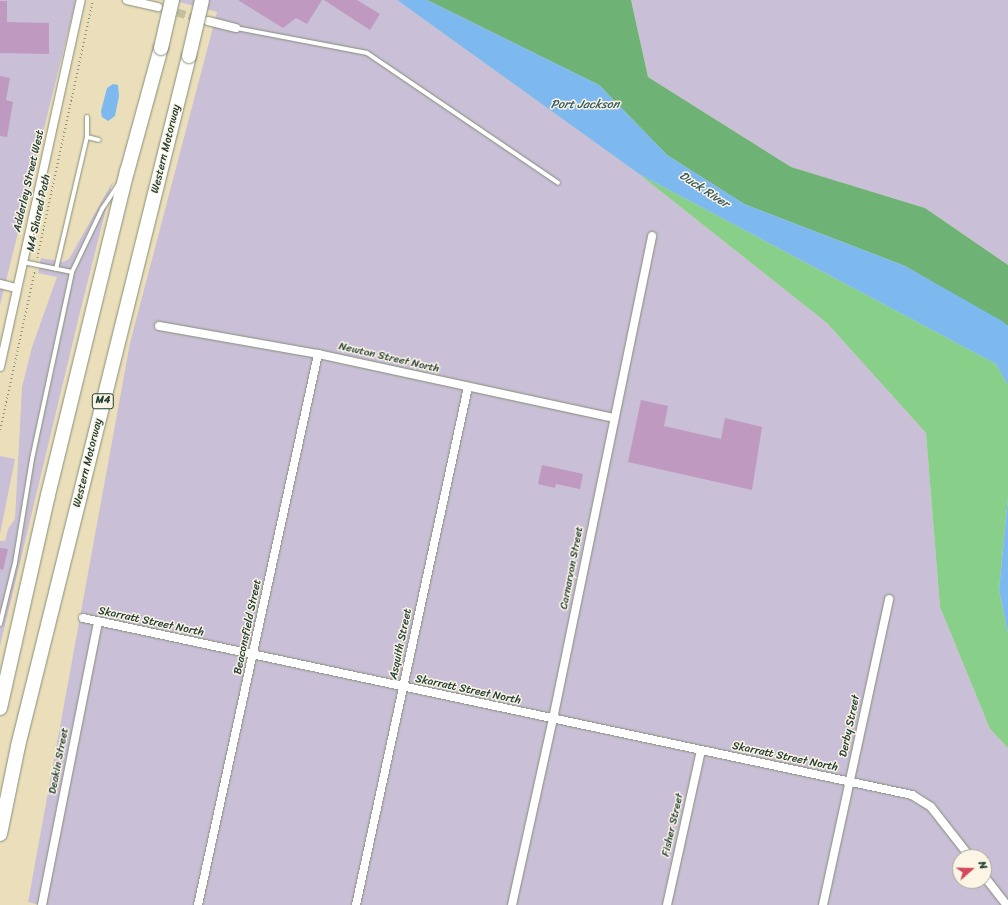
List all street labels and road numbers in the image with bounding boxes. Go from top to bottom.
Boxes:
street label: Western Motorway [149,103,183,195]
street label: Adderley Street West [11,128,47,234]
street label: M4 Shared Path [24,173,54,253]
street label: Newton Street North [337,340,441,376]
road number: M4 [91,393,115,409]
street label: Western Motorway [71,417,105,509]
street label: Carnarvon Street [557,525,587,611]
street label: Beaconsfield Street [231,578,265,676]
street label: Skarratt Street North [97,604,205,640]
street label: Asquith Street [387,608,415,680]
street label: Skarratt Street North [414,672,522,708]
street label: Derby Street [837,694,863,758]
street label: Deakin Street [46,727,72,795]
street label: Skarratt Street North [731,739,839,775]
street label: Fisher Street [659,792,687,858]

